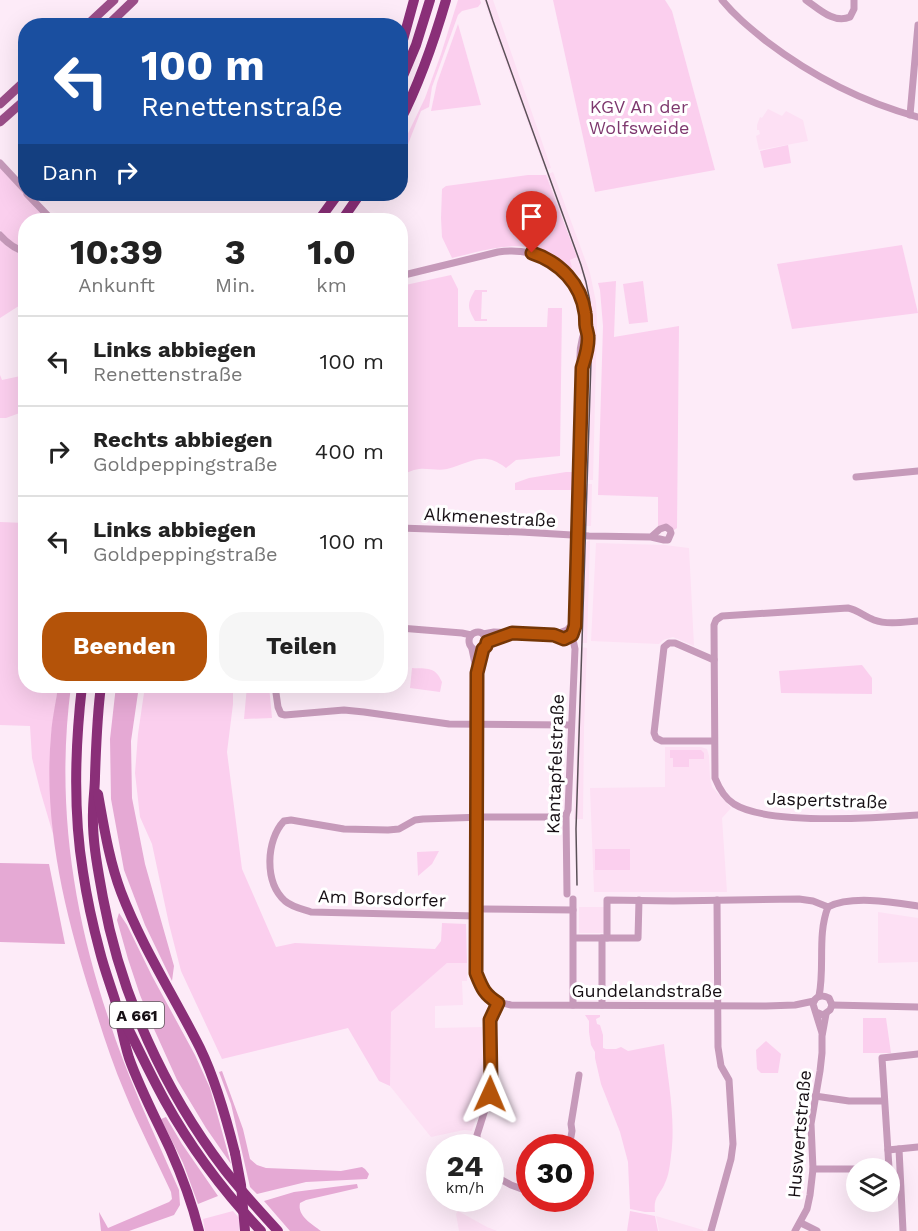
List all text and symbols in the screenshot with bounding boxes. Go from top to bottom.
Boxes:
text: 100 m [141,41,265,90]
icon: left [42,42,120,120]
text: Renettenstraße [141,91,343,123]
park label: KGV An der Wolfsweide [589,96,689,138]
icon: right [110,156,143,189]
text: Dann [42,160,98,185]
pin [506,191,557,253]
icon: arrive [515,200,548,233]
text: 10:39 [70,231,163,273]
text: 3 [224,231,246,273]
text: 1.0 [307,231,356,273]
text: Ankunft [78,273,155,297]
text: Min. [215,273,255,297]
text: km [316,273,347,297]
text: Links abbiegen [93,337,256,362]
icon: left [42,345,75,378]
text: 100 m [320,349,384,374]
text: Renettenstraße [93,362,243,386]
text: Rechts abbiegen [93,427,273,452]
icon: right [42,435,75,468]
text: 400 m [315,439,384,464]
text: Goldpeppingstraße [93,452,278,476]
street label: Alkmenestraße [423,503,557,531]
text: Links abbiegen [93,517,256,542]
icon: left [42,525,75,558]
text: 100 m [320,529,384,554]
text: Goldpeppingstraße [93,542,278,566]
button: Beenden [42,612,207,681]
button: Teilen [219,612,384,681]
street label: Kantapfelstraße [542,694,568,834]
street label: Jaspertstraße [766,787,888,813]
street label: Am Borsdorfer [318,885,446,911]
street label: Gundelandstraße [572,980,722,1001]
road number: A 661 [110,1002,164,1028]
position arrow [458,1062,522,1126]
street label: Huswertstraße [783,1069,815,1199]
speed limit sign: 30 [516,1134,594,1212]
text: 24 [447,1148,483,1183]
map controls [846,1158,900,1212]
button: layers [846,1158,900,1212]
text: km/h [446,1179,484,1197]

